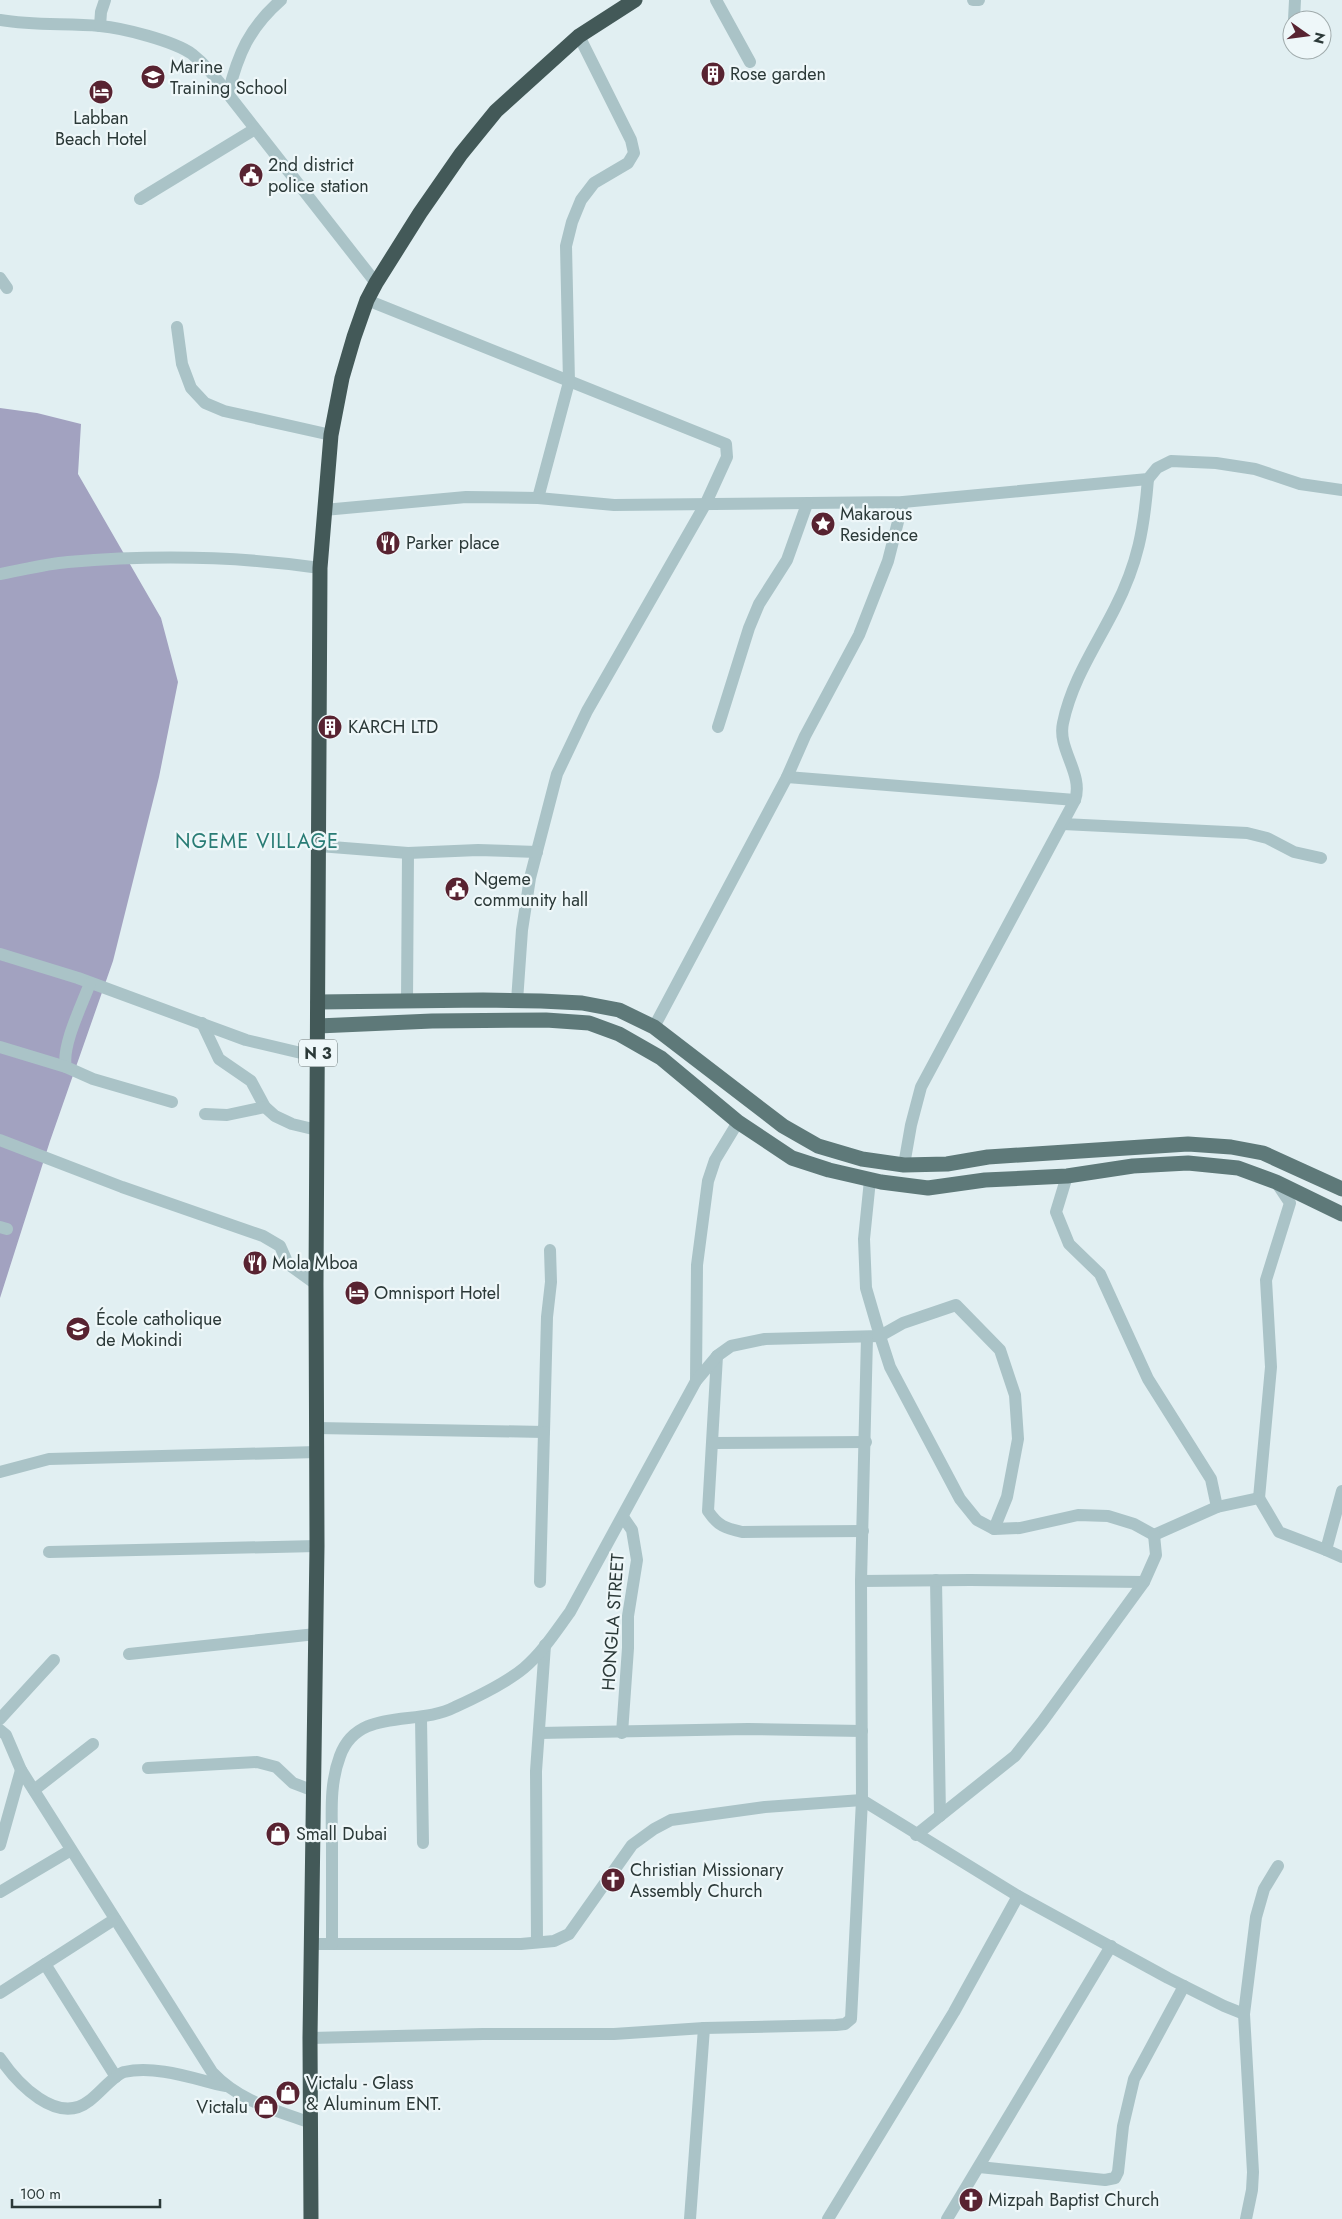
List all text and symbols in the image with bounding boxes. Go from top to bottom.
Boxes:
north arrow [1282,10,1332,60]
text: N [1309,30,1331,46]
place label: Marine Training School [170,54,287,101]
building icon: Rose garden [700,61,726,87]
place label: Rose garden [730,61,826,87]
school or university icon: Marine Training School [140,64,166,90]
hotel icon: Labban Beach Hotel [88,79,114,105]
place label: Labban Beach Hotel [55,105,147,152]
place label: 2nd district police station [268,152,369,199]
public building icon: 2nd district police station [238,162,264,188]
place label: Makarous Residence [840,501,918,548]
place icon: Makarous Residence [810,511,836,537]
restaurant icon: Parker place [375,530,401,556]
place label: Parker place [406,530,500,556]
building icon: KARCH LTD [317,714,343,740]
place label: KARCH LTD [348,714,438,740]
district label: NGEME VILLAGE [175,827,339,856]
place label: Ngeme community hall [474,866,588,913]
public building icon: Ngeme community hall [444,876,470,902]
road number: N 3 [299,1040,337,1066]
restaurant icon: Mola Mboa [242,1250,268,1276]
place label: Mola Mboa [272,1250,358,1276]
hotel icon: Omnisport Hotel [344,1280,370,1306]
place label: Omnisport Hotel [374,1280,500,1306]
place label: École catholique de Mokindi [96,1306,222,1353]
school or university icon: École catholique de Mokindi [65,1316,91,1342]
street label: HONGLA STREET [595,1552,631,1691]
shop icon: Small Dubai [265,1821,291,1847]
place label: Small Dubai [296,1821,388,1847]
place label: Christian Missionary Assembly Church [630,1857,783,1904]
church icon: Christian Missionary Assembly Church [600,1867,626,1893]
place label: Victalu - Glass & Aluminum ENT. [306,2070,442,2117]
shop icon: Victalu - Glass & Aluminum ENT. [275,2080,301,2106]
place label: Victalu [196,2094,248,2120]
shop icon: Victalu [253,2094,279,2120]
scale bar [12,2176,160,2208]
text: 100 m [20,2183,61,2205]
church icon: Mizpah Baptist Church [958,2187,984,2213]
place label: Mizpah Baptist Church [988,2187,1159,2213]

